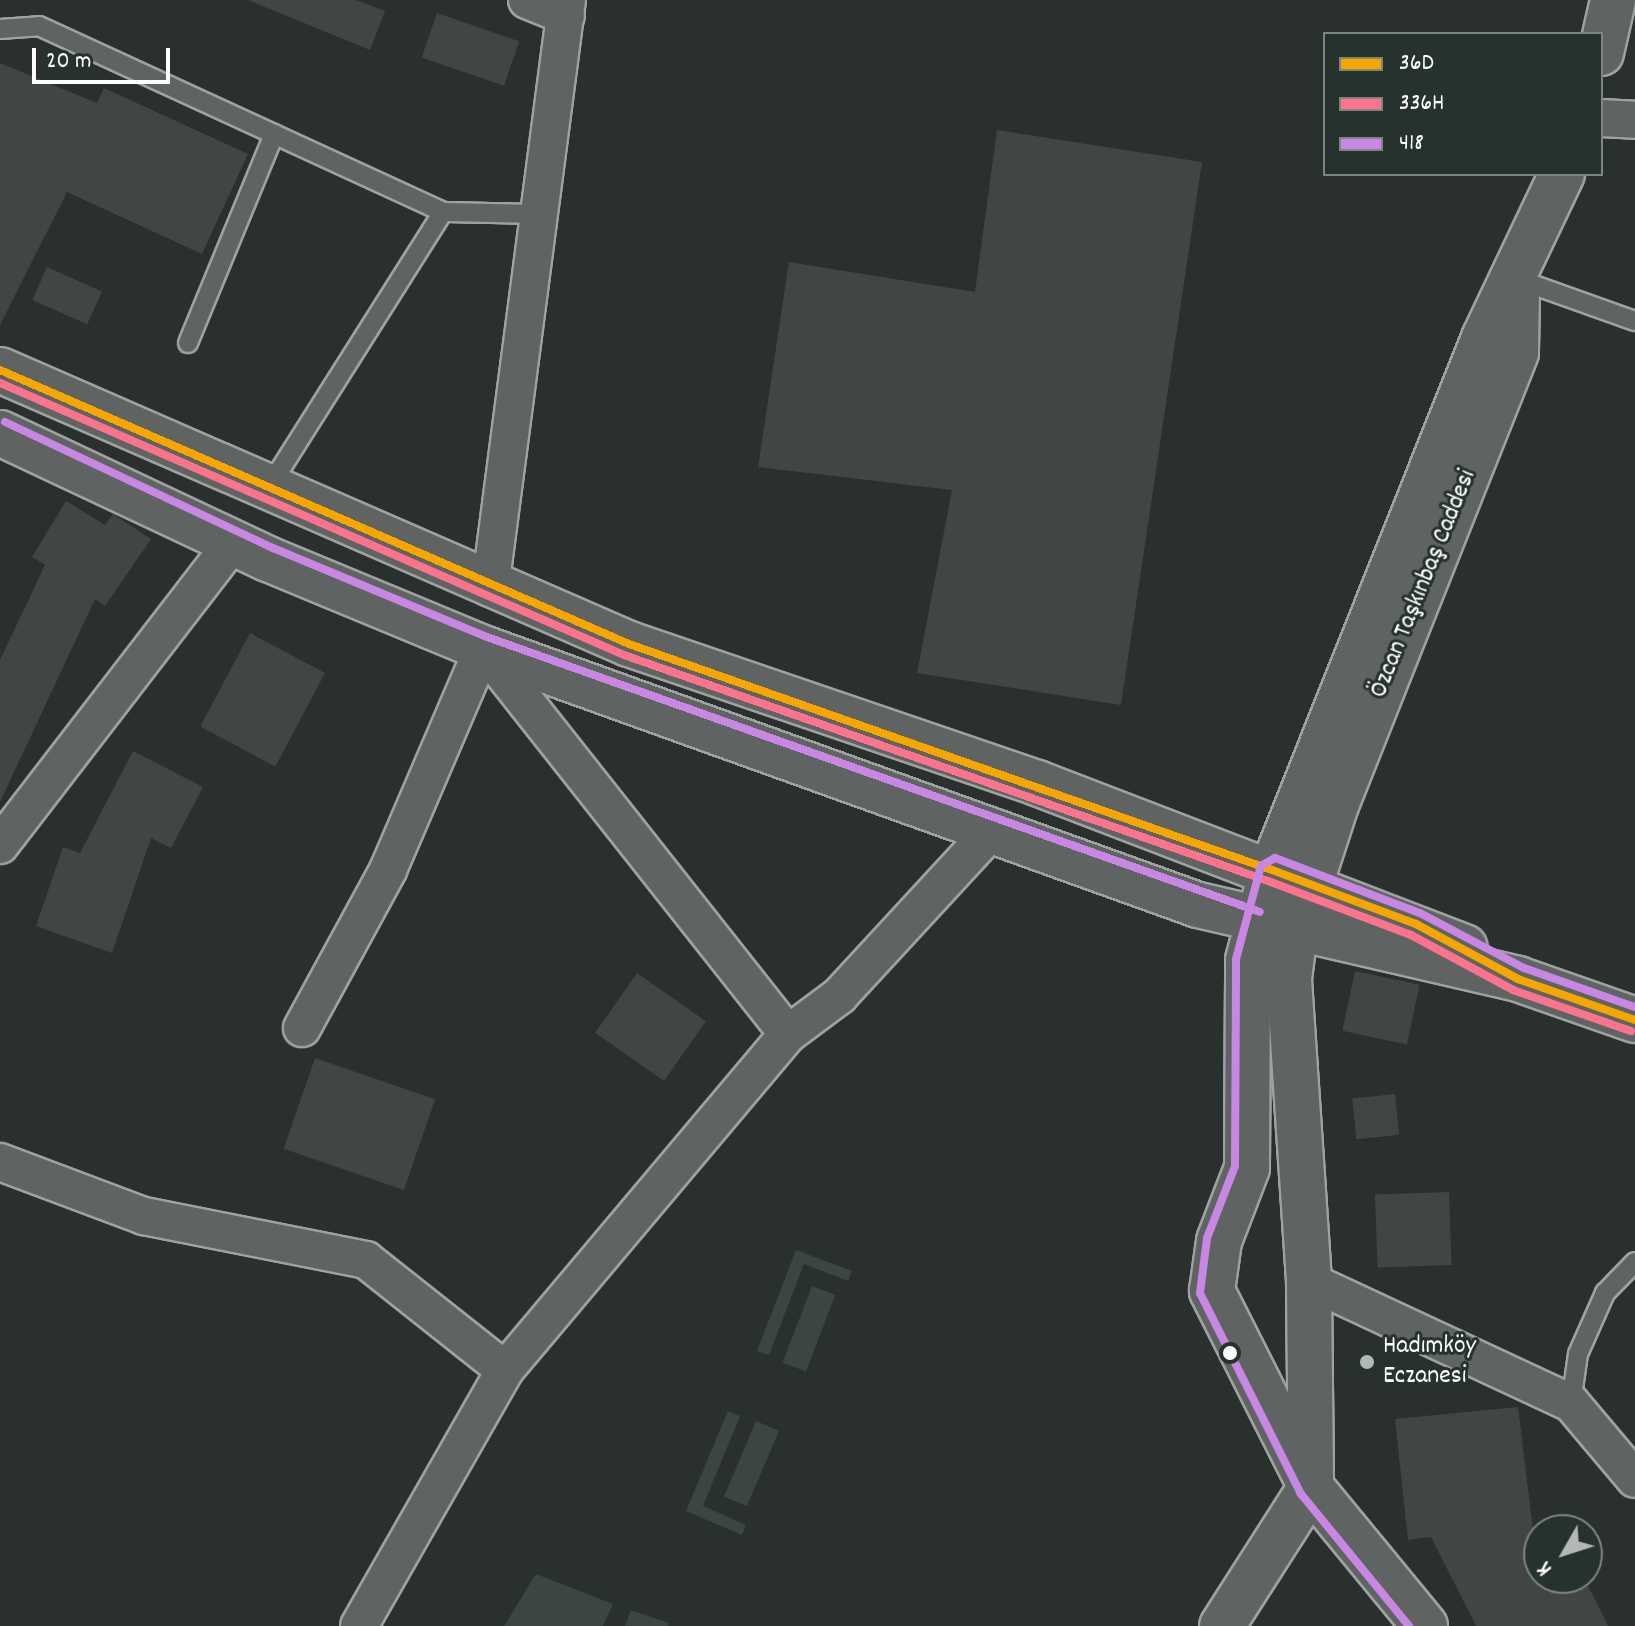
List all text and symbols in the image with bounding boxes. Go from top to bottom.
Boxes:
scale bar [36,32,174,82]
legend [1323,32,1603,176]
text: 20 m [46,45,92,79]
text: 36D [1399,47,1434,81]
text: 336H [1399,87,1444,121]
text: 418 [1399,127,1424,161]
street label: Özcan Taşkınbaş Caddesi [1364,465,1484,703]
place label: Hadımköy Eczanesi [1383,1331,1476,1392]
unlabelled marker [1222,1345,1238,1361]
marker: Hadımköy Eczanesi [1358,1353,1376,1371]
north arrow [1523,1514,1603,1594]
text: K [1530,1554,1561,1582]

